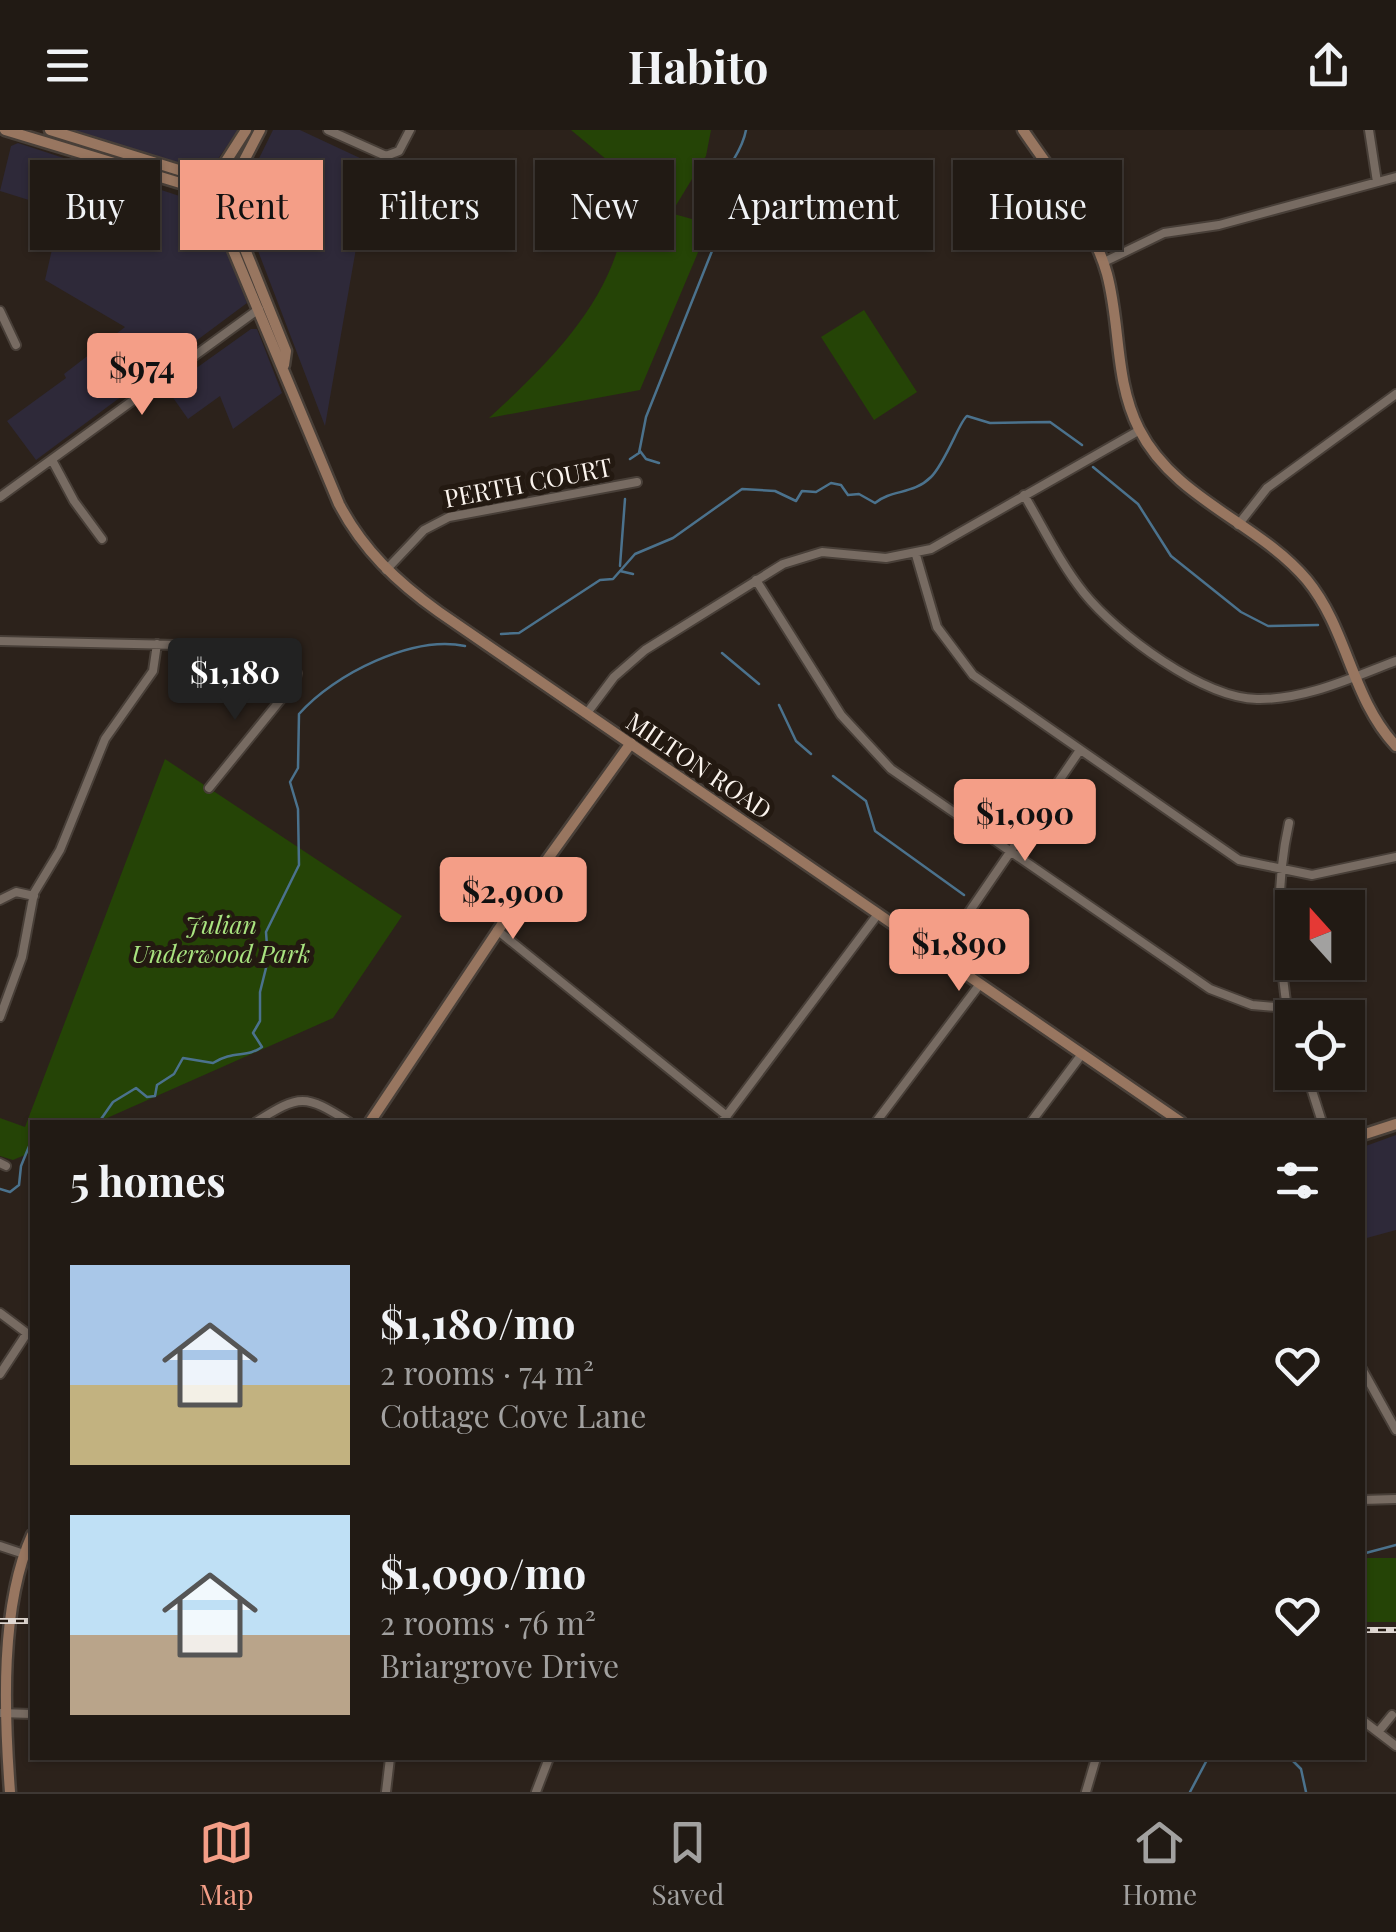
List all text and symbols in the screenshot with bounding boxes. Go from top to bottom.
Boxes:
text: Habito [628,35,768,95]
icon: menu [40,38,95,93]
icon: share [1301,38,1356,93]
chip: Buy [30,160,160,250]
chip: Rent [180,160,323,250]
chip: Filters [343,160,515,250]
chip: New [535,160,674,250]
chip: Apartment [694,160,933,250]
chip: House [953,160,1122,250]
pin: $974 [83,333,201,418]
text: $974 [109,344,175,387]
street label: PERTH COURT [441,449,615,514]
pin: $1,180 [154,638,316,723]
text: $1,180 [190,649,280,692]
street label: MILTON ROAD [621,704,779,826]
pin: $1,090 [944,779,1106,864]
text: $1,090 [976,790,1074,833]
pin: $2,900 [432,857,594,942]
text: $2,900 [462,868,564,911]
north arrow [1275,890,1365,980]
map controls [1275,890,1365,1090]
park label: Julian Underwood Park [132,907,311,969]
pin: $1,890 [878,909,1040,994]
text: $1,890 [911,920,1007,963]
button: locate [1275,1000,1365,1090]
text: 5 homes [70,1152,226,1208]
icon: filters [1270,1153,1325,1208]
text: $1,180/mo [380,1294,576,1350]
icon: home [150,1305,270,1425]
icon: heart [1270,1338,1325,1393]
text: 2 rooms · 74 m² [380,1350,594,1393]
text: Cottage Cove Lane [380,1393,647,1436]
text: $1,090/mo [380,1544,586,1600]
icon: home [150,1555,270,1675]
icon: heart [1270,1588,1325,1643]
text: 2 rooms · 76 m² [380,1600,596,1643]
text: Briargrove Drive [380,1643,619,1686]
tab: Map [199,1815,254,1912]
tab: Saved [652,1815,724,1912]
tab: Home [1122,1815,1197,1912]

